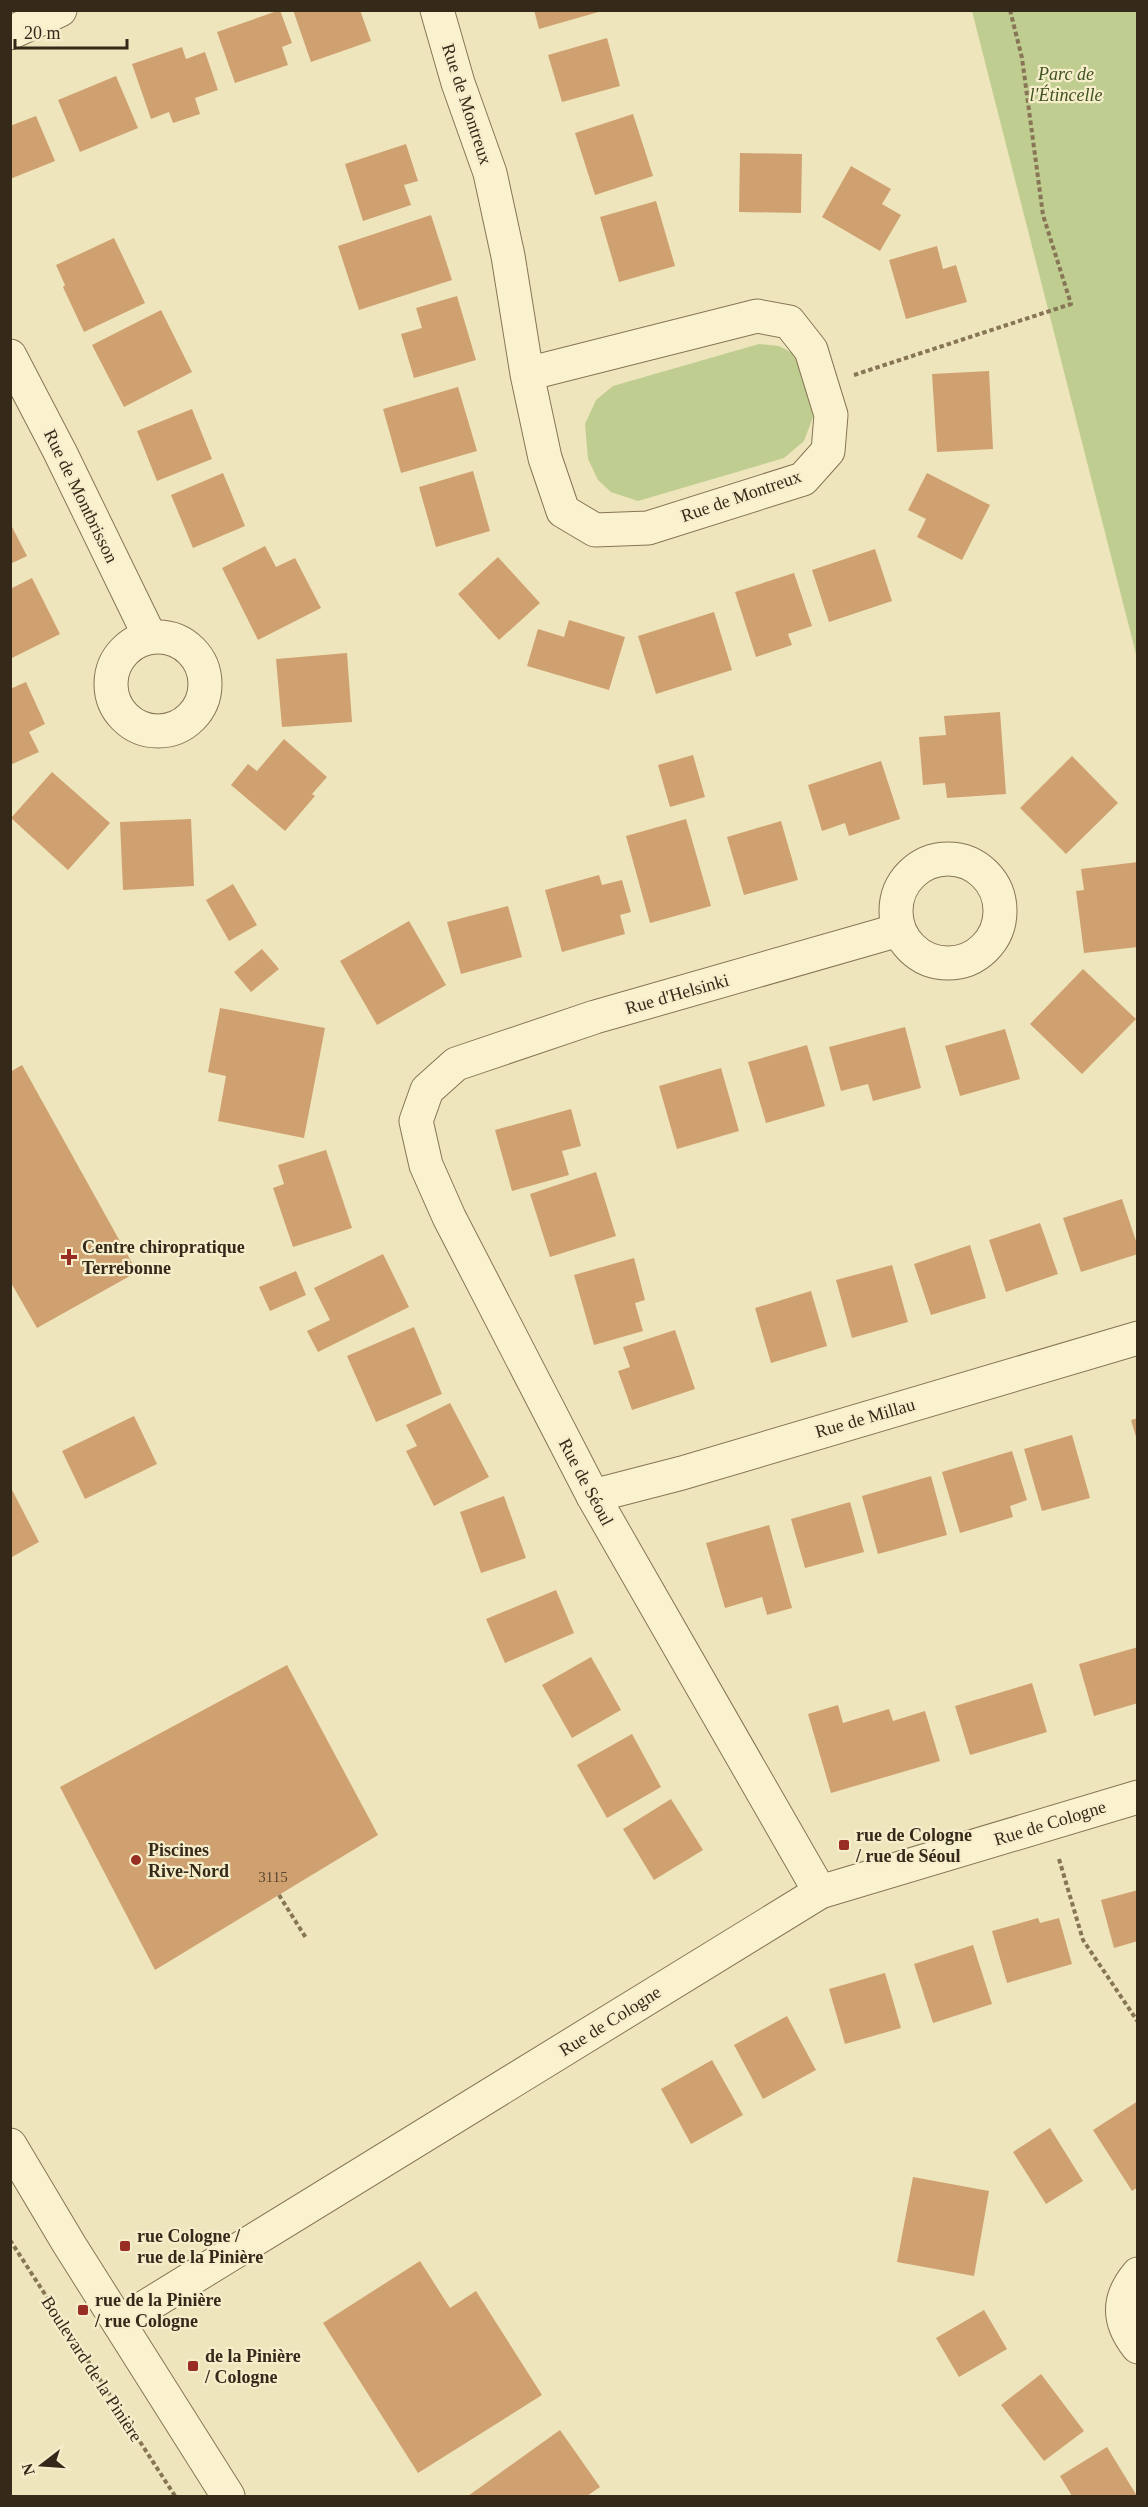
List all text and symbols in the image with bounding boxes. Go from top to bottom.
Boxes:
scale bar [15,12,128,50]
text: 20 m [24,23,61,43]
street label: Rue de Montreux [438,41,496,167]
park label: Parc de l'Étincelle [1030,64,1102,105]
street label: Rue de Montbrisson [40,426,122,566]
street label: Rue de Montreux [678,466,804,526]
street label: Rue d'Helsinki [623,970,731,1018]
place label: Centre chiropratique Terrebonne [82,1237,245,1278]
marker: Centre chiropratique Terrebonne [60,1248,78,1266]
street label: Rue de Millau [813,1394,917,1442]
street label: Rue de Séoul [555,1435,617,1529]
street label: Rue de Cologne [992,1796,1108,1850]
place label: rue de Cologne / rue de Séoul [855,1825,972,1866]
marker: rue de Cologne / rue de Séoul [837,1838,851,1852]
place label: Piscines Rive-Nord [148,1840,229,1881]
marker: Piscines Rive-Nord [129,1853,143,1867]
house number: 3115 [258,1869,288,1885]
street label: Rue de Cologne [556,1982,664,2060]
place label: rue Cologne / rue de la Pinière [137,2226,263,2267]
marker: rue Cologne / rue de la Pinière [118,2239,132,2253]
place label: rue de la Pinière / rue Cologne [94,2290,221,2331]
street label: Boulevard de la Pinière [37,2292,147,2446]
marker: rue de la Pinière / rue Cologne [76,2303,90,2317]
place label: de la Pinière / Cologne [204,2346,301,2387]
marker: de la Pinière / Cologne [186,2359,200,2373]
north arrow [12,2435,72,2495]
text: N [18,2461,38,2477]

